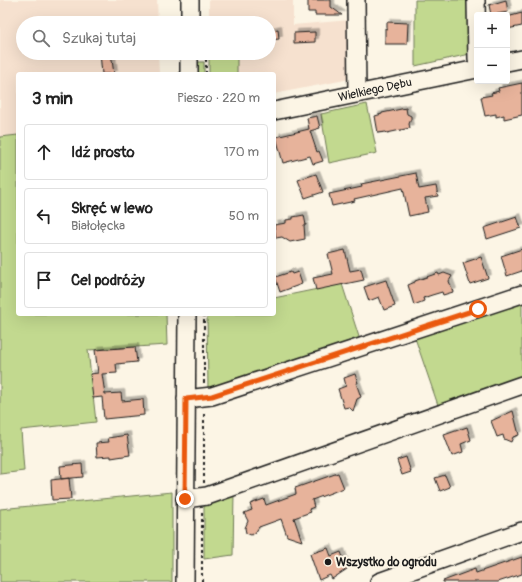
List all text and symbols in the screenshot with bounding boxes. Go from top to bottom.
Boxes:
map controls [474,12,510,84]
button: + [474,12,510,48]
search box [16,16,276,60]
icon: search [30,27,52,49]
text: Szukaj tutaj [62,29,136,48]
button: − [474,48,510,84]
street label: Wielkiego Dębu [337,75,413,105]
text: 3 min [32,88,73,109]
text: Pieszo · 220 m [177,90,260,106]
icon: ahead [33,141,55,163]
text: Idź prosto [71,143,135,162]
text: 170 m [224,144,259,160]
text: Skręć w lewo [71,199,153,218]
icon: left [33,205,55,227]
text: 50 m [229,208,259,224]
text: Białołęcka [71,218,125,234]
icon: arrive [33,269,55,291]
text: Cel podróży [71,271,145,290]
route start [469,300,487,318]
route end [176,490,194,508]
place label: Wszystko do ogrodu [336,555,437,570]
marker: Wszystko do ogrodu [323,557,333,567]

